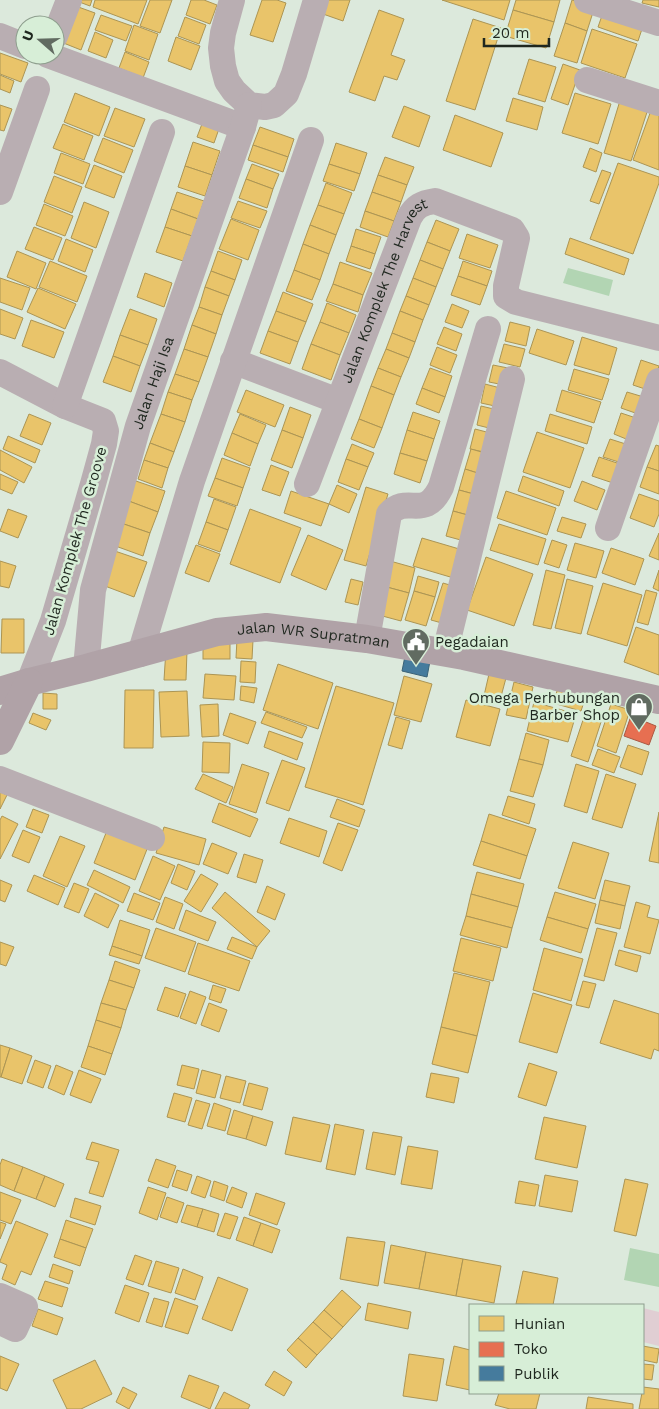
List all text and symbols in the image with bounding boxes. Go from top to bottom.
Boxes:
north arrow [15,15,65,65]
scale bar [484,15,549,47]
text: 20 m [492,24,530,42]
text: U [19,28,37,43]
street label: Jalan Komplek The Harvest [338,194,431,386]
street label: Jalan Haji Isa [128,333,178,432]
street label: Jalan Komplek The Groove [39,445,111,637]
street label: Jalan WR Supratman [236,618,391,652]
public building icon: Pegadaian [401,627,431,666]
place label: Pegadaian [435,633,509,651]
place label: Omega Perhubungan Barber Shop [469,689,620,724]
shop icon: Omega Perhubungan Barber Shop [624,692,654,731]
legend [469,1304,644,1394]
text: Hunian [514,1315,565,1333]
text: Toko [514,1340,548,1358]
text: Publik [514,1365,559,1383]

